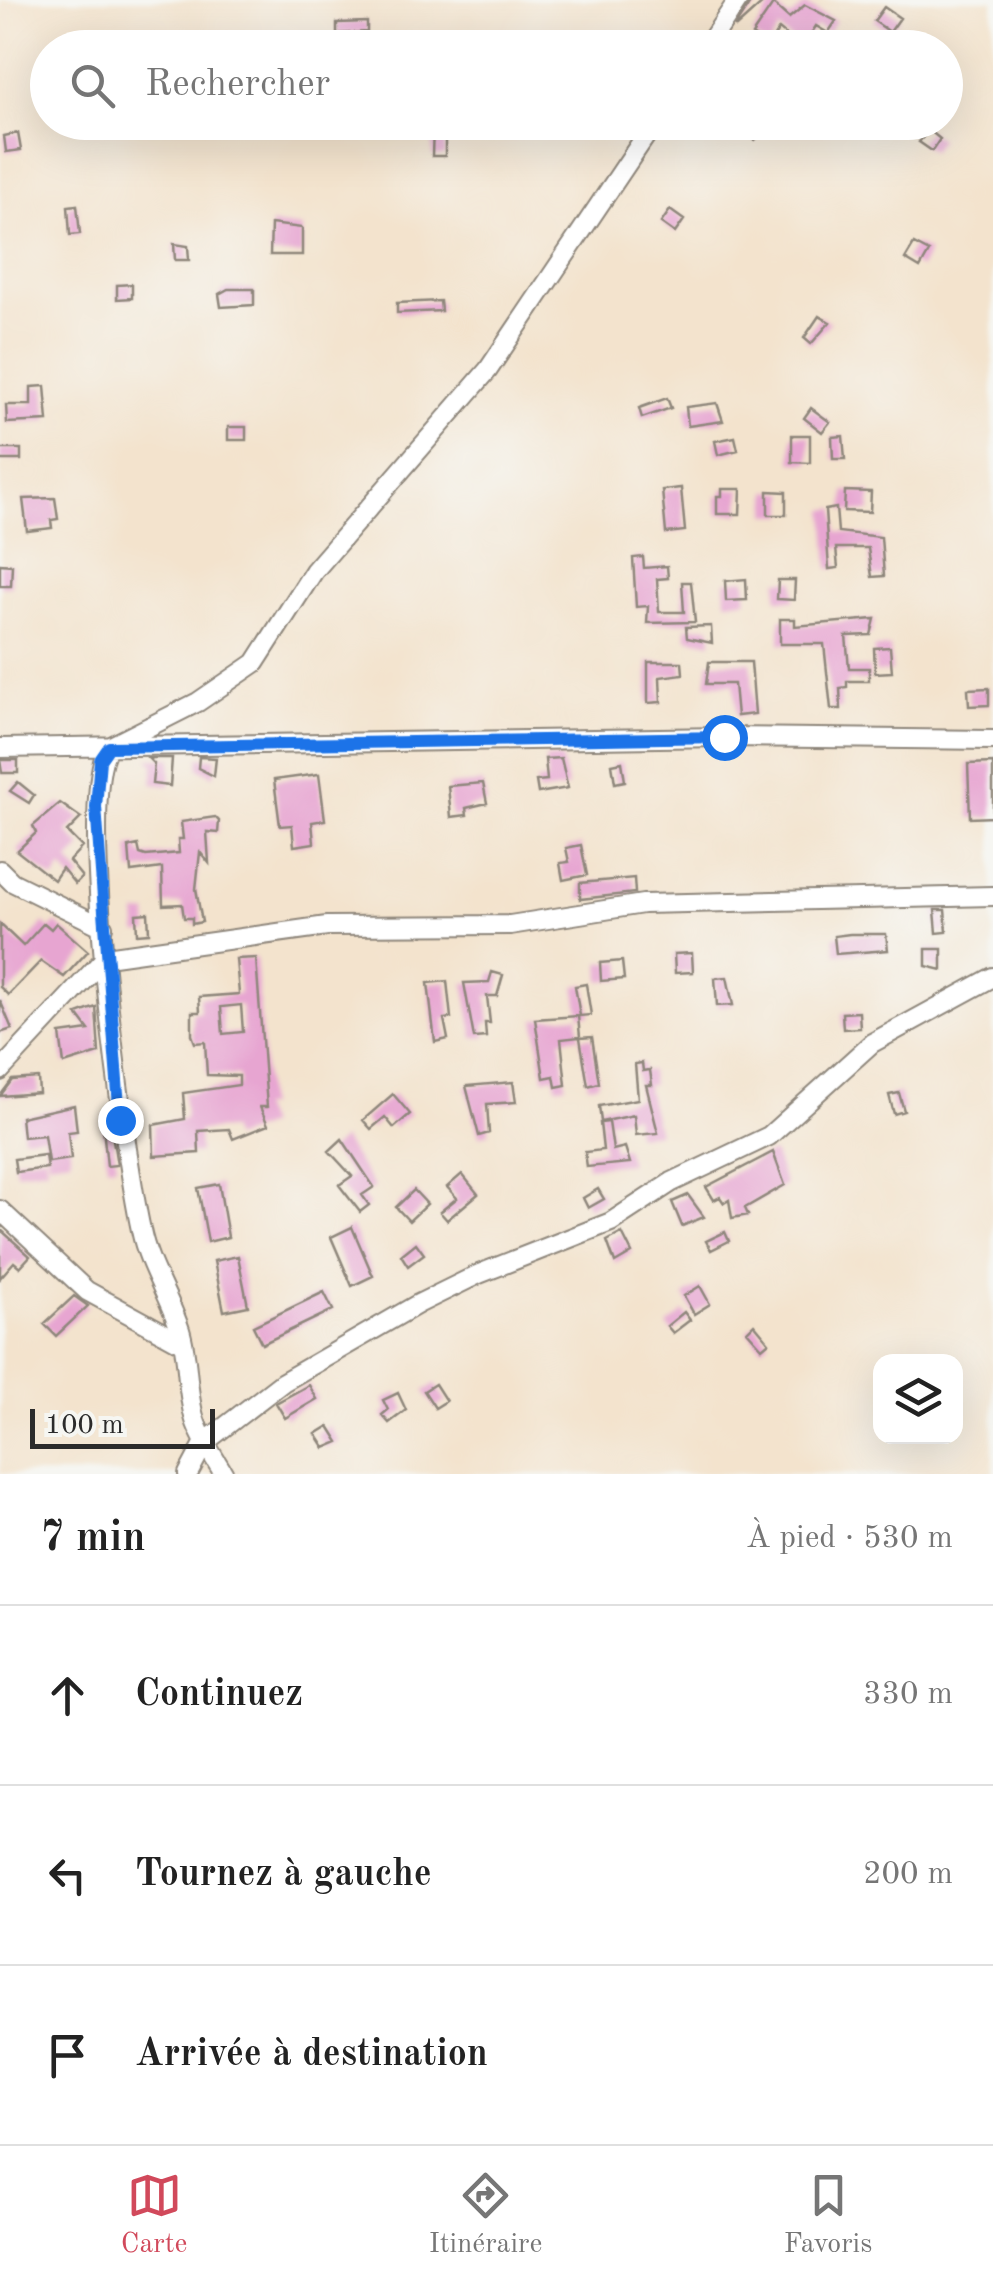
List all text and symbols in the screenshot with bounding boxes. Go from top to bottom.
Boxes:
search box [30,30,963,140]
icon: search [65,58,120,113]
text: Rechercher [145,66,330,104]
route start [702,715,748,761]
route end [98,1098,144,1144]
map controls [873,1354,963,1444]
button: layers [873,1354,963,1444]
scale bar [30,1404,215,1448]
text: 100 m [45,1412,124,1440]
text: 7 min [40,1518,146,1560]
text: À pied · 530 m [746,1523,953,1555]
icon: ahead [40,1668,95,1723]
text: Continuez [135,1676,303,1714]
text: 330 m [863,1679,953,1711]
icon: left [40,1848,95,1903]
text: Tournez à gauche [135,1856,432,1894]
text: 200 m [863,1859,953,1891]
icon: arrive [40,2028,95,2083]
text: Arrivée à destination [135,2036,488,2074]
tab: Carte [121,2168,187,2263]
tab: Itinéraire [429,2168,542,2263]
tab: Favoris [784,2168,872,2263]

